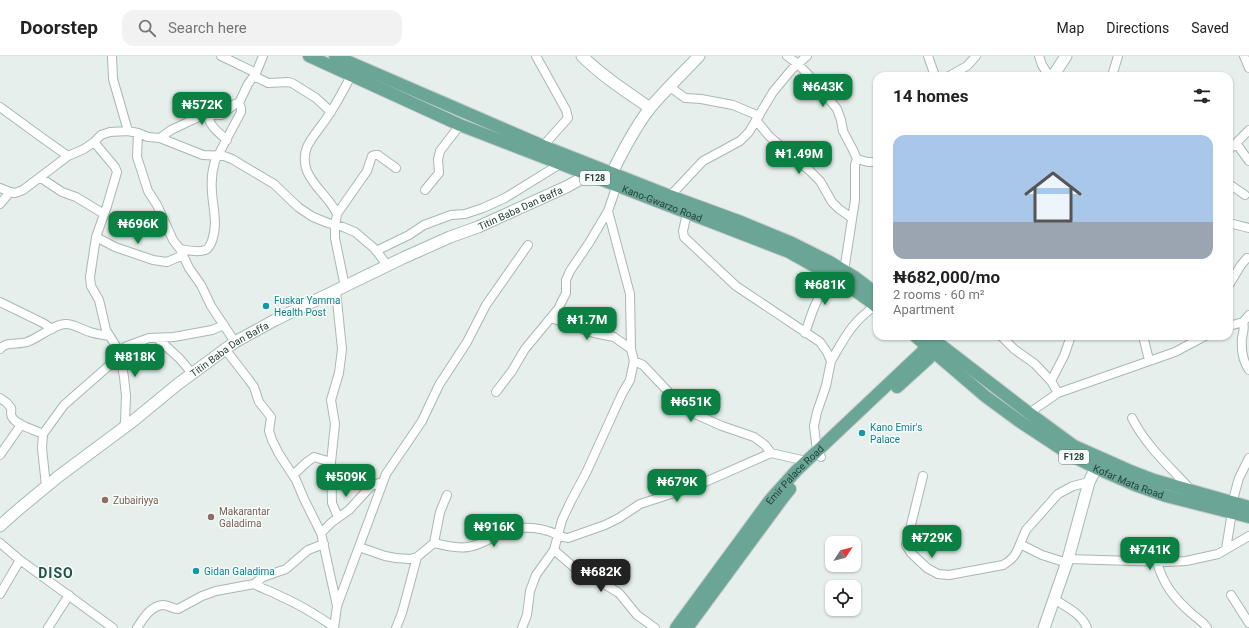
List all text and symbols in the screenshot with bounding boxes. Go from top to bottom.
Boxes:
search box [122,10,402,46]
text: Doorstep [20,16,98,39]
icon: search [136,17,158,39]
text: Search here [168,19,247,37]
text: Map [1057,20,1084,36]
text: Directions [1106,20,1169,36]
text: Saved [1191,20,1229,36]
pin: ₦643K [795,74,851,108]
text: ₦643K [802,79,844,94]
icon: filters [1191,85,1213,107]
text: 14 homes [893,86,969,106]
pin: ₦572K [174,92,230,126]
text: ₦572K [181,97,223,112]
pin: ₦1.49M [766,141,832,175]
text: ₦1.49M [775,146,823,161]
icon: home [1017,161,1089,233]
road number: F128 [580,171,610,185]
street label: Kano-Gwarzo Road [621,183,704,224]
street label: Titin Baba Dan Baffa [476,184,564,232]
pin: ₦696K [110,211,166,245]
text: ₦696K [117,216,159,231]
text: ₦682,000/mo [893,267,1000,287]
pin: ₦681K [797,272,853,306]
text: ₦681K [804,277,846,292]
text: 2 rooms · 60 m² [893,287,985,302]
place label: Fuskar Yamma Health Post [274,295,341,318]
marker: Fuskar Yamma Health Post [261,301,271,311]
text: Apartment [893,302,955,317]
pin: ₦1.7M [559,307,615,341]
text: ₦1.7M [567,312,607,327]
street label: Titin Baba Dan Baffa [188,320,270,379]
pin: ₦818K [107,344,163,378]
text: ₦818K [114,349,156,364]
pin: ₦651K [663,389,719,423]
text: ₦651K [670,394,712,409]
place label: Kano Emir's Palace [870,422,922,445]
marker: Kano Emir's Palace [857,428,867,438]
street label: Emir Palace Road [764,443,826,507]
road number: F128 [1059,450,1089,464]
street label: Kofar Mata Road [1092,463,1165,501]
pin: ₦509K [318,464,374,498]
text: ₦509K [325,469,367,484]
pin: ₦679K [649,469,705,503]
text: ₦679K [656,474,698,489]
marker: Zubairiyya [100,495,110,505]
place label: Zubairiyya [113,495,159,506]
place label: Makarantar Galadima [219,506,271,529]
marker: Makarantar Galadima [206,512,216,522]
pin: ₦916K [466,514,522,548]
text: ₦916K [473,519,515,534]
pin: ₦729K [904,525,960,559]
text: ₦729K [911,530,953,545]
north arrow [825,536,861,572]
map controls [825,536,861,616]
pin: ₦741K [1122,537,1178,571]
text: ₦741K [1129,542,1171,557]
pin: ₦682K [573,559,629,593]
text: ₦682K [580,564,622,579]
district label: DISO [38,565,74,581]
marker: Gidan Galadima [191,566,201,576]
place label: Gidan Galadima [204,566,275,577]
button: locate [825,580,861,616]

